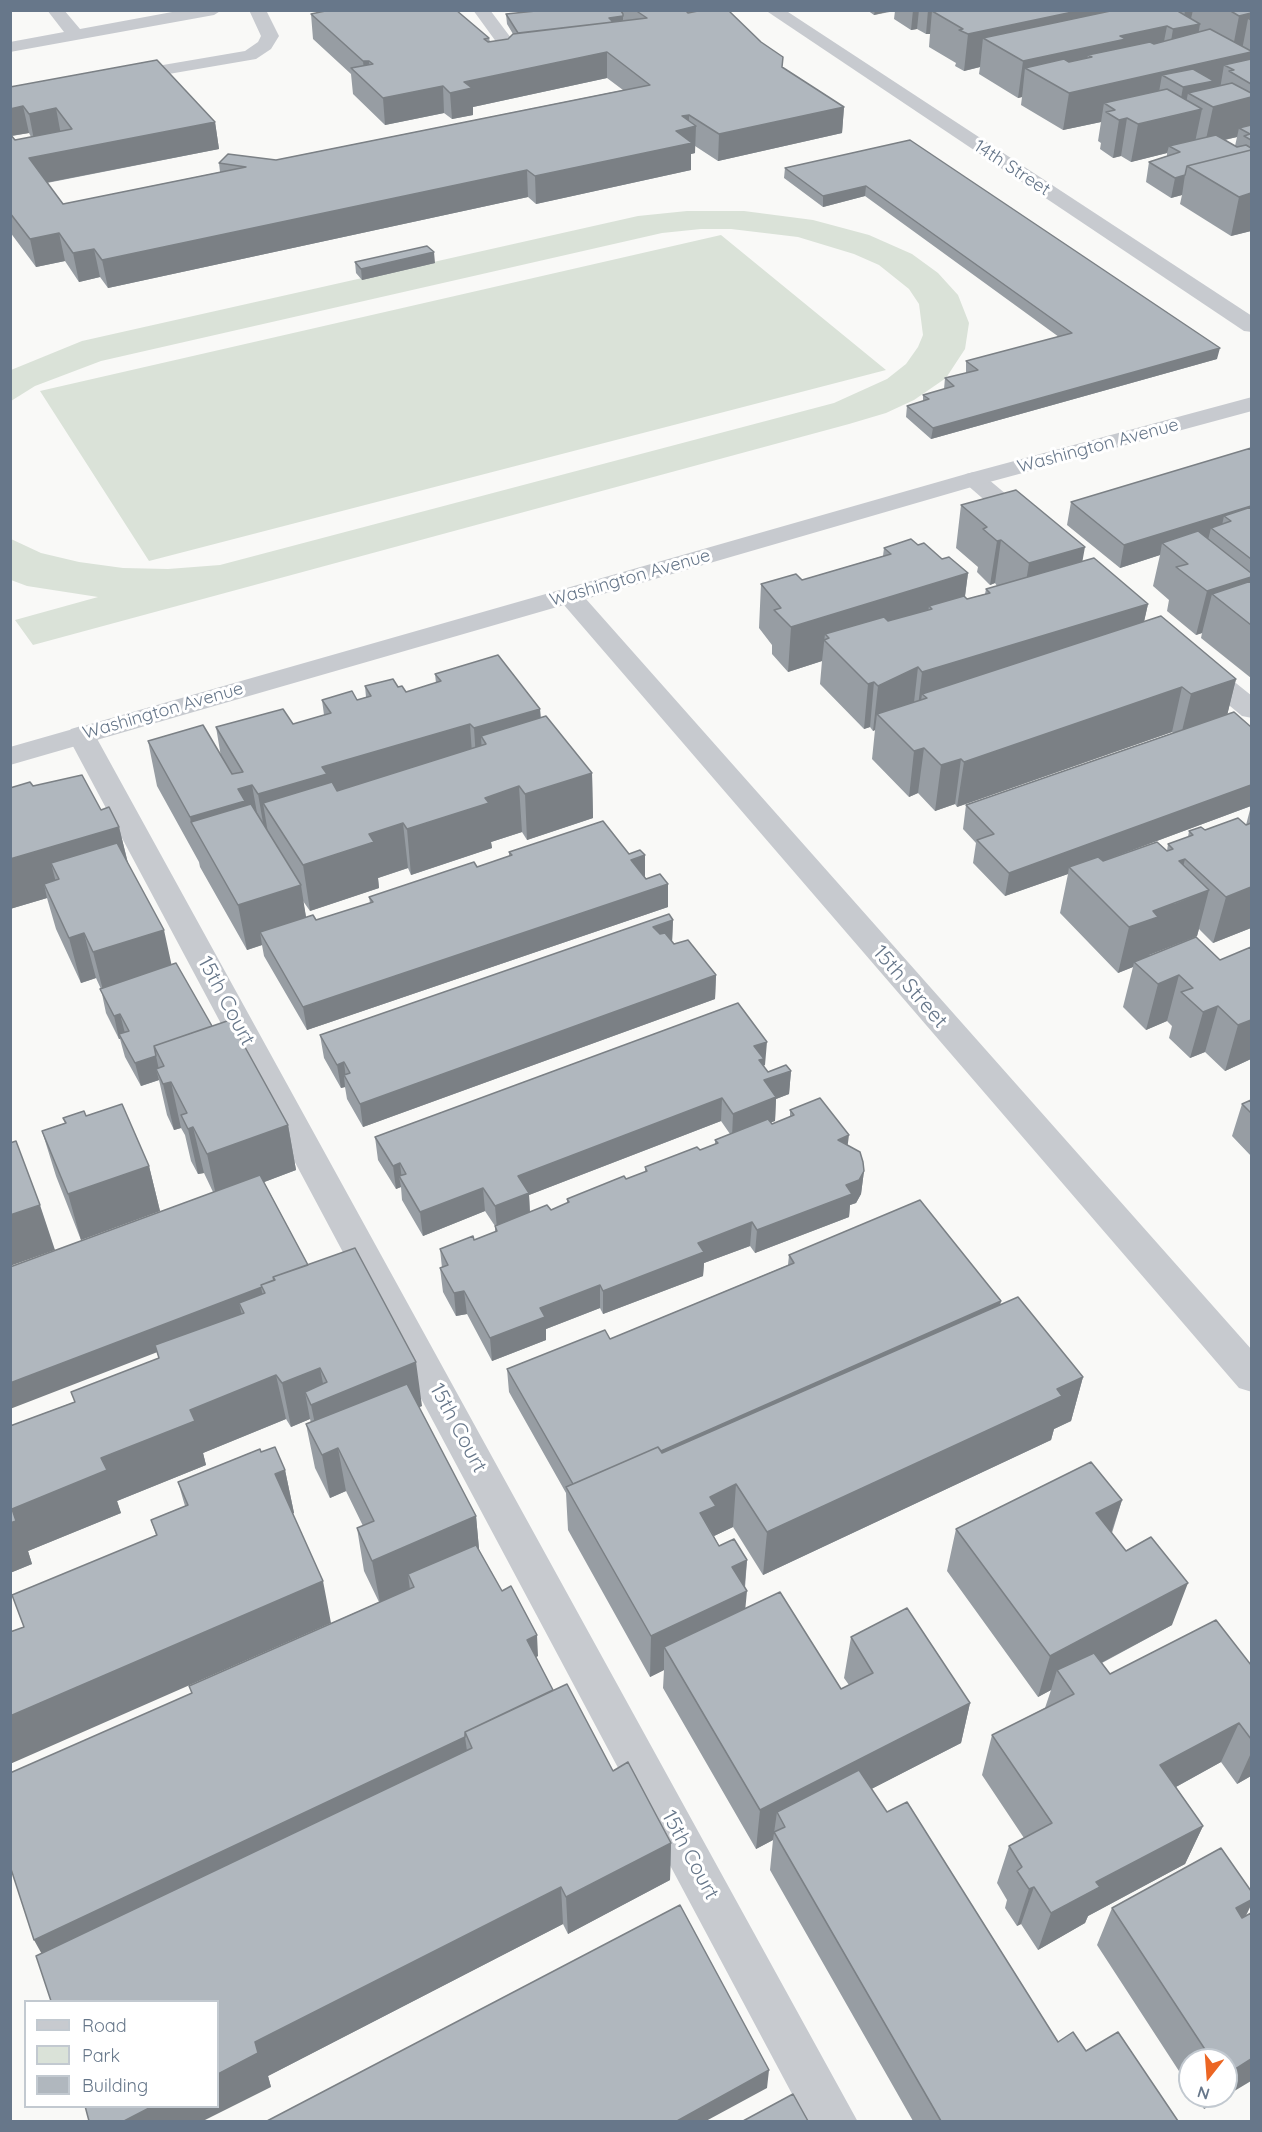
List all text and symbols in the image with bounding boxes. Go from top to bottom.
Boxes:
street label: 14th Street [970,135,1054,201]
street label: Washington Avenue [1015,414,1181,478]
street label: Washington Avenue [547,545,713,611]
street label: Washington Avenue [80,678,246,744]
street label: 15th Street [867,940,953,1034]
street label: 15th Court [192,952,260,1050]
street label: 15th Court [424,1379,492,1477]
street label: 15th Court [656,1806,724,1904]
legend [24,2000,219,2108]
text: Road [82,2014,127,2037]
text: Park [82,2044,120,2067]
north arrow [1178,2048,1238,2108]
text: Building [82,2074,148,2097]
text: N [1195,2082,1212,2105]

